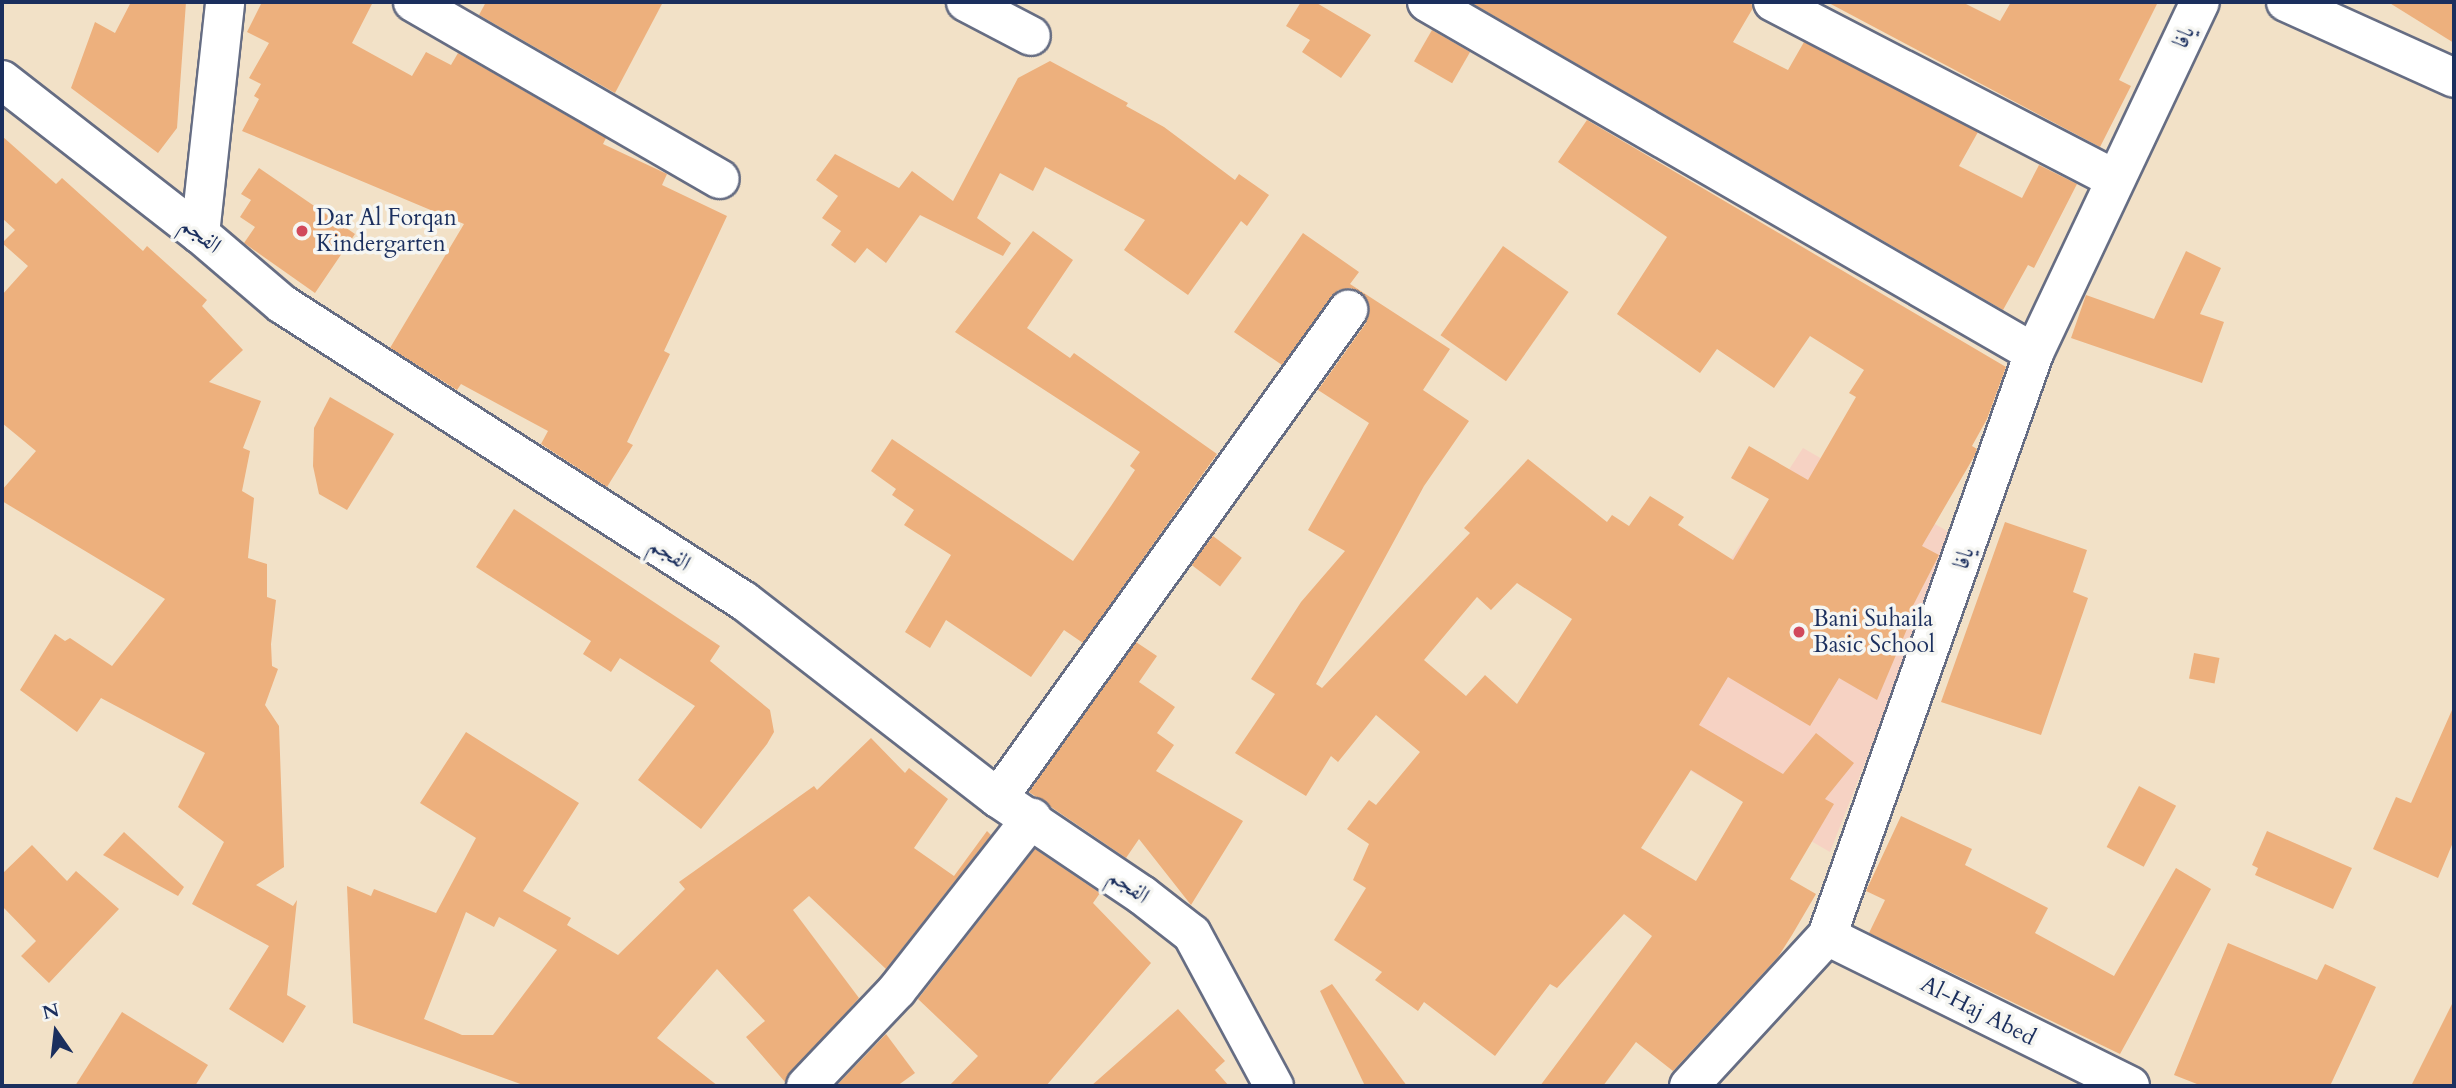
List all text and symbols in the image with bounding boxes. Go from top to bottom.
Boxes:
street label: يافا [2167,21,2201,53]
place label: Dar Al Forqan Kindergarten [316,204,457,258]
street label: الفجم [175,211,227,259]
marker: Dar Al Forqan Kindergarten [294,223,310,239]
street label: الفجم [644,531,696,577]
street label: يافا [1947,543,1981,573]
place label: Bani Suhaila Basic School [1813,605,1935,659]
marker: Bani Suhaila Basic School [1791,624,1807,640]
street label: الفجم [1103,862,1155,910]
street label: Al-Haj Abed [1916,970,2040,1052]
north arrow [21,997,91,1067]
text: N [40,997,62,1026]

